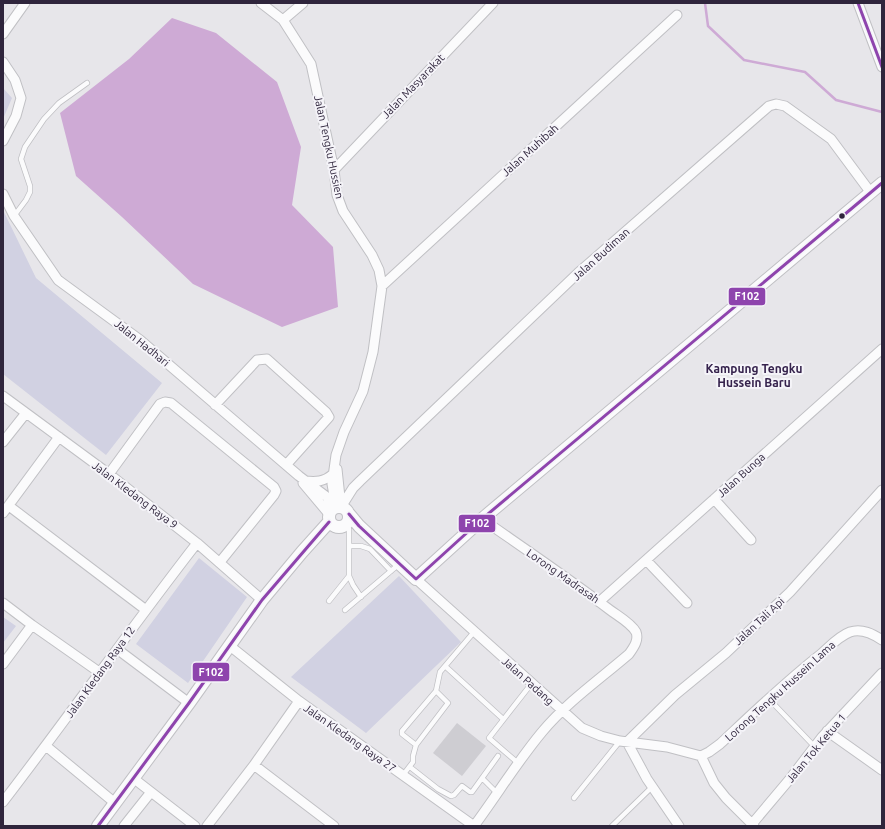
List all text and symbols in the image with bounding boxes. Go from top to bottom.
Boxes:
street label: Jalan Masyarakat [379,51,447,121]
street label: Jalan Tengku Hussien [312,94,346,200]
street label: Jalan Muhibah [499,122,561,178]
unlabelled marker [837,211,847,221]
street label: Jalan Budiman [570,225,632,283]
line badge: F102 [728,287,766,306]
text: F102 [735,290,759,302]
street label: Jalan Hadhari [112,317,172,369]
district label: Kampung Tengku Hussein Baru [706,362,802,389]
street label: Jalan Bunga [715,450,767,500]
street label: Jalan Kledang Raya 9 [90,459,180,531]
line badge: F102 [458,514,496,533]
text: F102 [465,517,489,529]
street label: Lorong Madrasah [524,546,602,606]
street label: Jalan Tali Api [731,595,787,647]
street label: Jalan Kledang Raya 12 [63,624,137,720]
street label: Lorong Tengku Hussein Lama [723,638,837,744]
street label: Jalan Padang [500,655,556,707]
line badge: F102 [192,662,230,682]
text: F102 [199,666,223,678]
street label: Jalan Kledang Raya 27 [302,702,398,774]
street label: Jalan Tok Ketua 1 [784,711,848,785]

